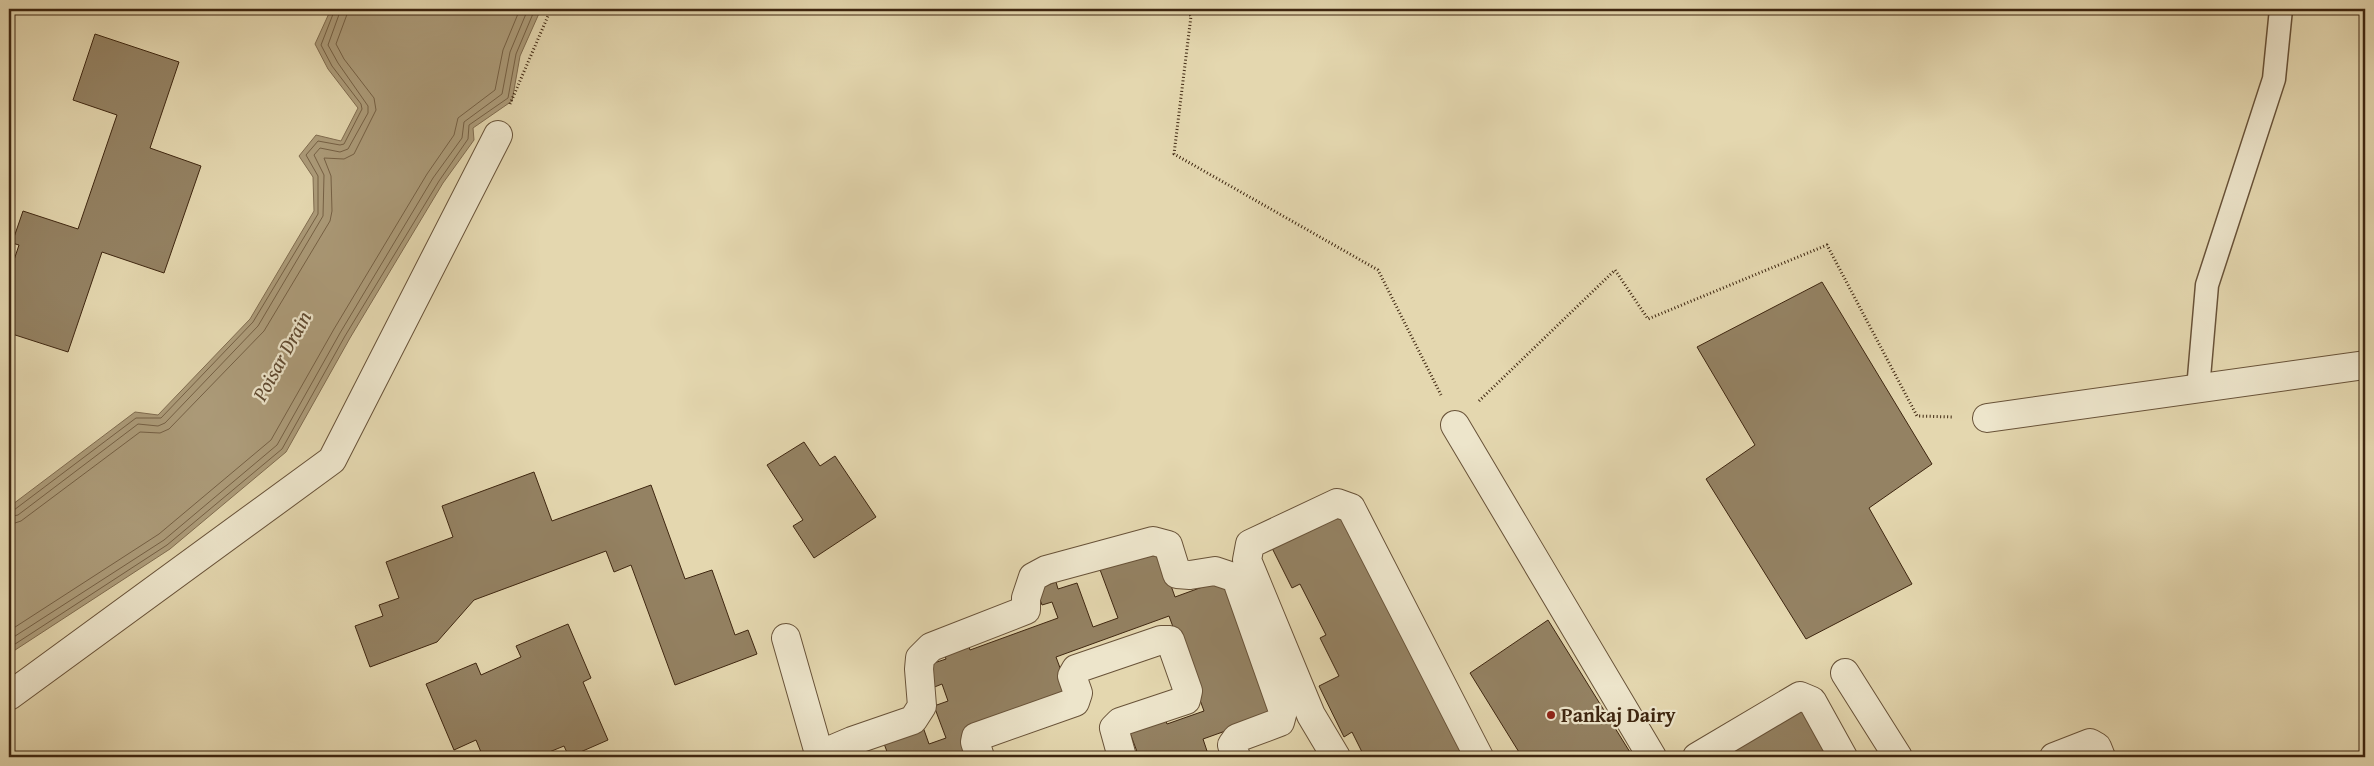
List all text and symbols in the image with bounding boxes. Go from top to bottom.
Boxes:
water label: Poisar Drain [244,305,319,407]
place label: Pankaj Dairy [1561,700,1676,729]
marker: Pankaj Dairy [1545,709,1557,721]

